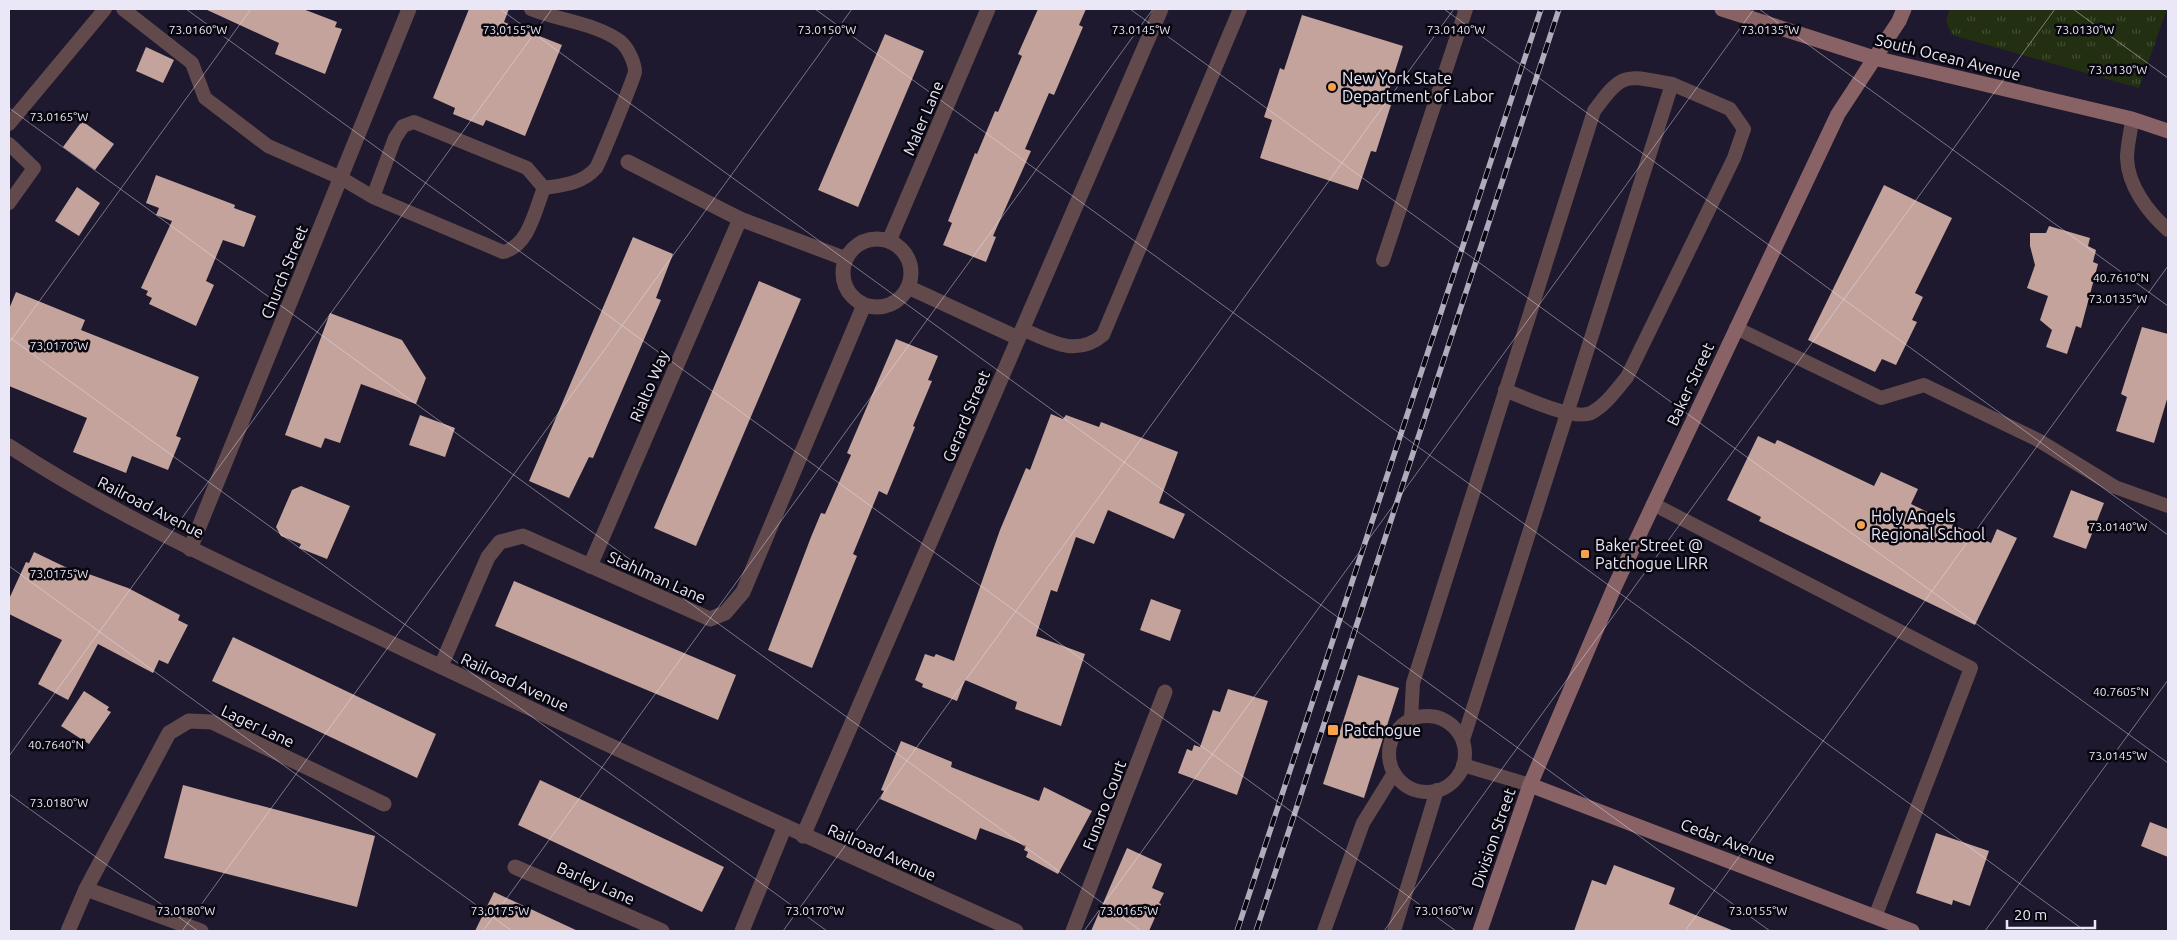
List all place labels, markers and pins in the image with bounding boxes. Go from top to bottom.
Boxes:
place label: New York State Department of Labor [1342,69,1494,105]
marker: New York State Department of Labor [1326,81,1338,93]
place label: Holy Angels Regional School [1871,507,1985,543]
marker: Holy Angels Regional School [1855,519,1867,531]
place label: Baker Street @ Patchogue LIRR [1595,536,1708,572]
marker: Baker Street @ Patchogue LIRR [1579,548,1591,560]
place label: Patchogue [1344,721,1421,739]
marker: Patchogue [1326,723,1340,737]

